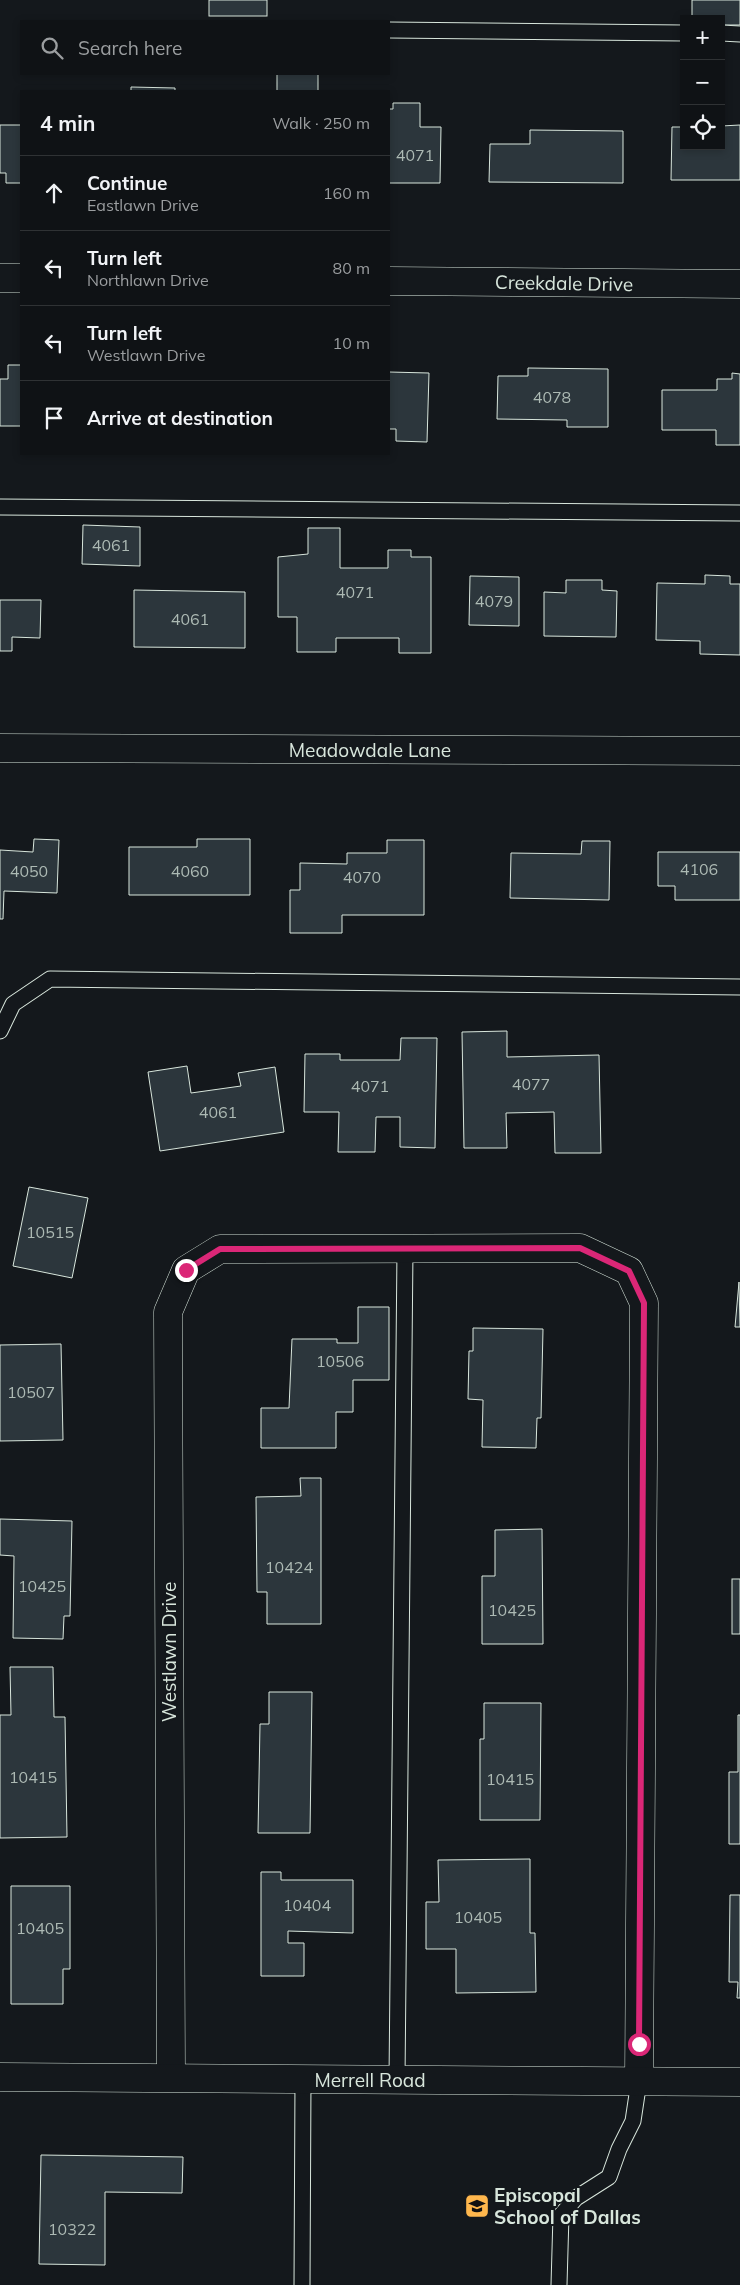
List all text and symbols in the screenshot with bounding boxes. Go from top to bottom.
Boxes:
map controls [680,15,725,150]
button: + [680,15,725,60]
search box [20,20,390,75]
icon: search [38,34,66,62]
text: Search here [78,36,182,60]
button: − [680,60,725,105]
button: locate [680,105,725,150]
text: 4 min [40,110,95,136]
text: Walk · 250 m [272,113,370,133]
house number: 4071 [396,145,434,165]
text: Continue [87,171,167,195]
icon: ahead [40,179,68,207]
text: 160 m [323,183,370,203]
text: Eastlawn Drive [87,195,199,215]
text: Turn left [87,246,162,270]
icon: left [40,254,68,282]
text: 80 m [333,258,370,278]
text: Northlawn Drive [87,270,209,290]
street label: Creekdale Drive [495,270,633,296]
text: Turn left [87,321,162,345]
icon: left [40,329,68,357]
text: 10 m [333,333,370,353]
text: Westlawn Drive [87,345,205,365]
house number: 4078 [533,387,571,407]
icon: arrive [40,404,68,432]
text: Arrive at destination [87,406,273,430]
house number: 4061 [92,535,130,555]
house number: 4071 [336,582,374,602]
house number: 4079 [475,591,513,611]
house number: 4061 [171,609,209,629]
street label: Meadowdale Lane [289,738,451,762]
house number: 4106 [680,859,718,879]
house number: 4050 [10,861,48,881]
house number: 4060 [171,861,209,881]
house number: 4070 [343,867,381,887]
house number: 4077 [512,1074,550,1094]
house number: 4071 [351,1076,389,1096]
house number: 4061 [199,1102,237,1122]
house number: 10515 [26,1222,74,1242]
route end [175,1259,198,1282]
house number: 10506 [316,1351,364,1371]
house number: 10507 [7,1382,55,1402]
house number: 10424 [265,1557,313,1577]
house number: 10425 [18,1576,66,1596]
street label: Westlawn Drive [157,1582,181,1722]
house number: 10425 [488,1600,536,1620]
house number: 10415 [9,1767,57,1787]
house number: 10415 [486,1769,534,1789]
house number: 10404 [283,1895,331,1915]
house number: 10405 [454,1907,502,1927]
house number: 10405 [16,1918,64,1938]
route start [628,2033,651,2056]
street label: Merrell Road [314,2068,426,2092]
place label: Episcopal School of Dallas [494,2183,641,2229]
school or university icon: Episcopal School of Dallas [464,2193,490,2219]
house number: 10322 [48,2219,96,2239]

